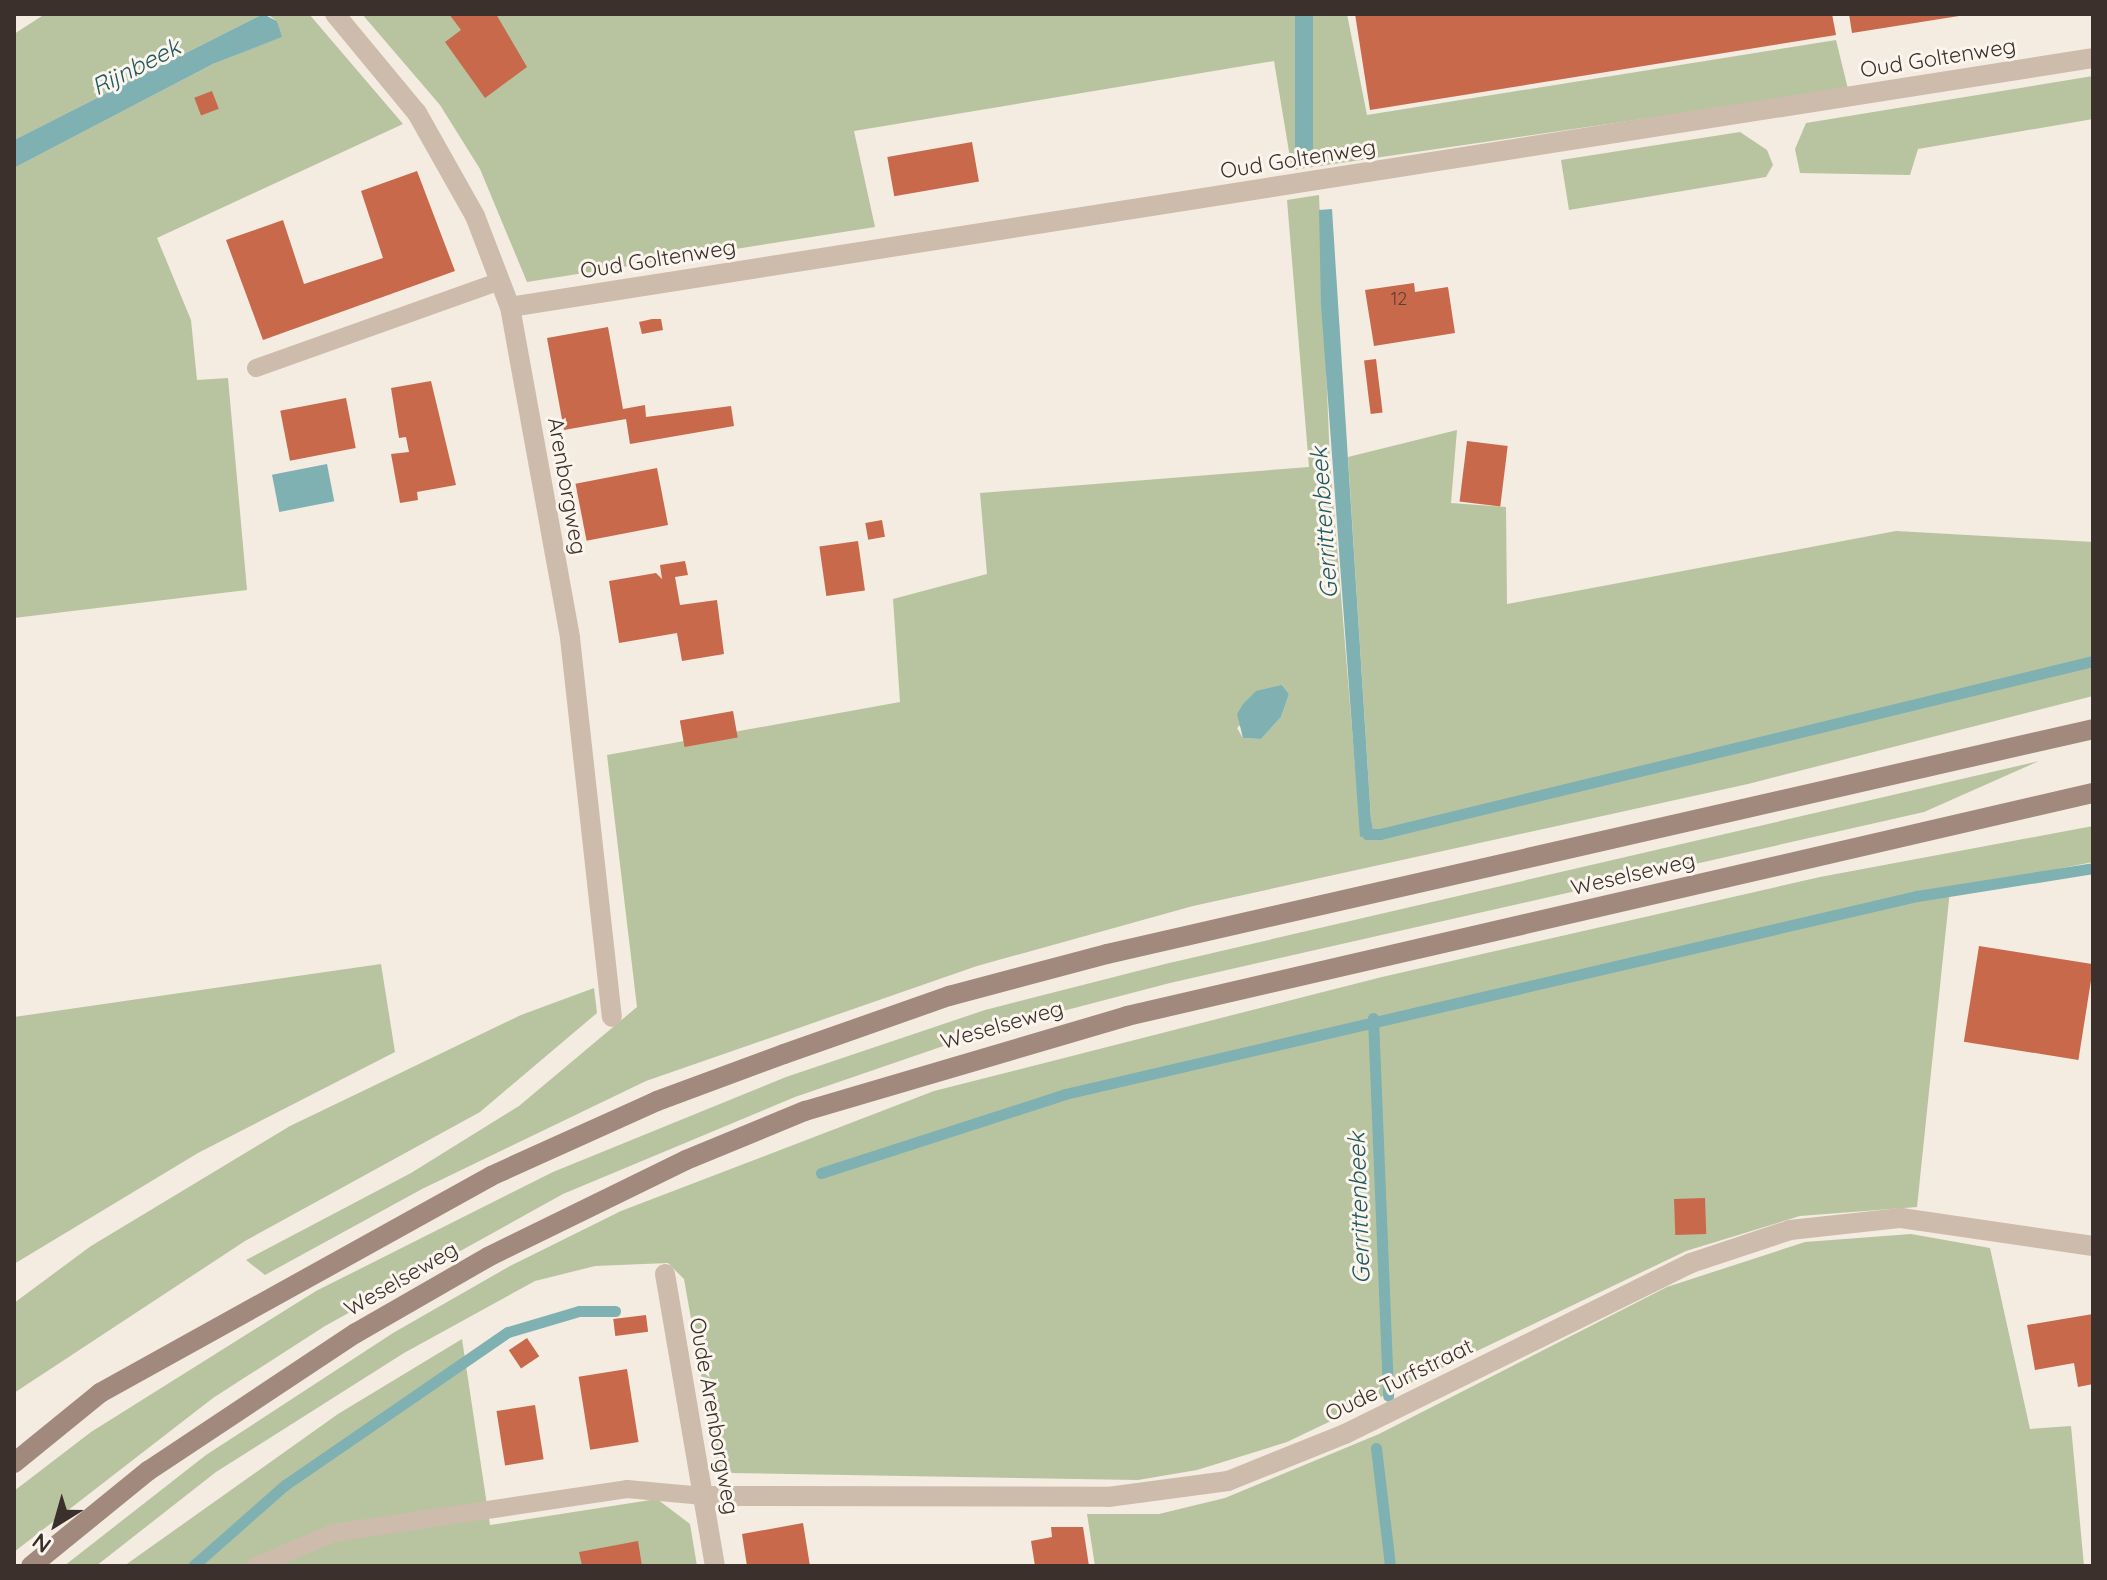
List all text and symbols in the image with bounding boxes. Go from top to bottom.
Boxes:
water label: Rijnbeek [87,32,185,102]
street label: Oud Goltenweg [1858,33,2018,83]
street label: Oud Goltenweg [1218,134,1378,184]
street label: Oud Goltenweg [578,234,738,284]
house number: 12 [1391,288,1407,310]
street label: Arenborgweg [542,416,592,556]
water label: Gerrittenbeek [1304,446,1344,600]
street label: Weselseweg [1568,847,1698,901]
street label: Weselseweg [938,995,1066,1055]
water label: Gerrittenbeek [1342,1132,1376,1284]
street label: Weselseweg [340,1236,462,1322]
street label: Oude Arenborgweg [684,1315,744,1517]
street label: Oude Turfstraat [1321,1333,1477,1427]
north arrow [16,1484,96,1564]
text: N [27,1527,56,1559]

